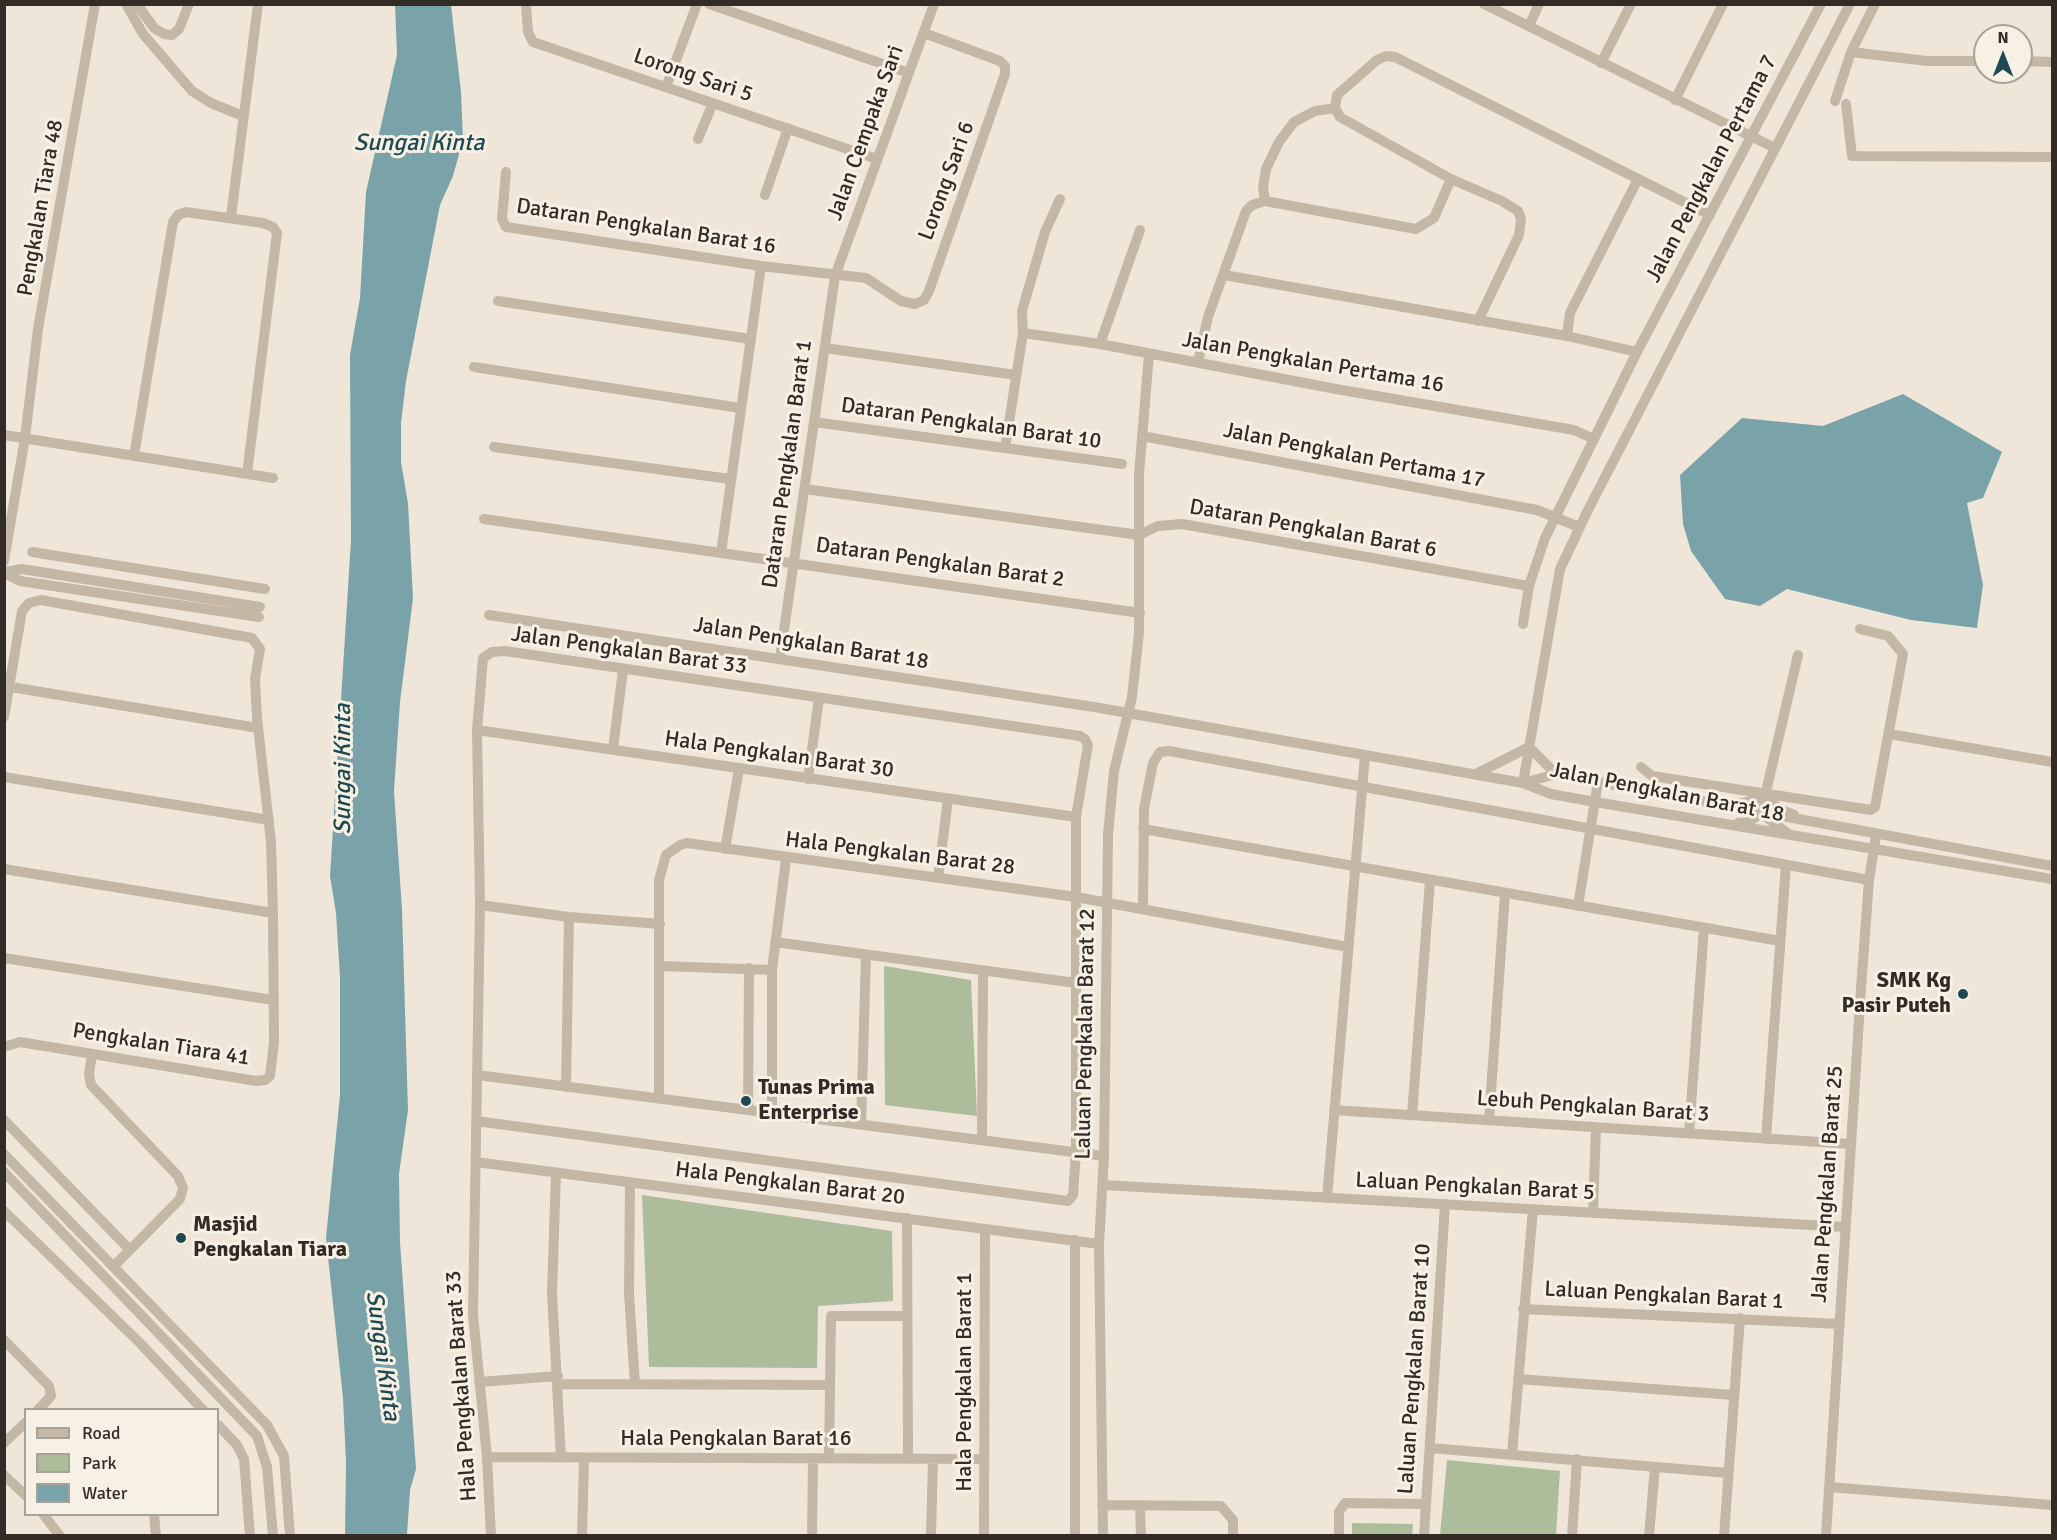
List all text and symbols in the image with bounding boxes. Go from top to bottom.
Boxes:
north arrow [1973,24,2033,84]
text: N [1997,28,2009,48]
street label: Jalan Cempaka Sari [822,42,910,224]
street label: Lorong Sari 5 [630,43,756,109]
street label: Jalan Pengkalan Pertama 7 [1641,51,1783,287]
street label: Pengkalan Tiara 48 [12,118,70,298]
street label: Lorong Sari 6 [913,118,981,244]
water label: Sungai Kinta [354,130,484,158]
street label: Dataran Pengkalan Barat 16 [514,193,778,261]
street label: Jalan Pengkalan Pertama 16 [1180,327,1446,399]
street label: Dataran Pengkalan Barat 1 [757,338,819,590]
street label: Dataran Pengkalan Barat 10 [839,393,1103,455]
street label: Jalan Pengkalan Pertama 17 [1221,418,1487,494]
street label: Dataran Pengkalan Barat 6 [1187,494,1439,564]
street label: Dataran Pengkalan Barat 2 [814,532,1066,594]
street label: Jalan Pengkalan Barat 18 [692,612,930,676]
street label: Jalan Pengkalan Barat 33 [509,621,749,681]
water label: Sungai Kinta [330,704,358,834]
street label: Hala Pengkalan Barat 30 [663,726,895,784]
street label: Jalan Pengkalan Barat 18 [1548,757,1786,829]
street label: Hala Pengkalan Barat 28 [784,827,1016,881]
street label: Laluan Pengkalan Barat 12 [1071,908,1101,1160]
place label: SMK Kg Pasir Puteh [1841,968,1951,1020]
marker: SMK Kg Pasir Puteh [1956,987,1970,1001]
street label: Pengkalan Tiara 41 [71,1018,251,1072]
street label: Jalan Pengkalan Barat 25 [1807,1065,1849,1303]
place label: Tunas Prima Enterprise [758,1075,875,1126]
street label: Lebuh Pengkalan Barat 3 [1476,1086,1710,1128]
marker: Tunas Prima Enterprise [739,1094,753,1108]
street label: Hala Pengkalan Barat 20 [674,1157,906,1211]
street label: Laluan Pengkalan Barat 5 [1355,1168,1595,1206]
place label: Masjid Pengkalan Tiara [193,1212,347,1264]
marker: Masjid Pengkalan Tiara [174,1231,188,1245]
street label: Laluan Pengkalan Barat 10 [1393,1243,1437,1495]
street label: Hala Pengkalan Barat 33 [441,1270,483,1502]
street label: Hala Pengkalan Barat 1 [952,1272,978,1492]
street label: Laluan Pengkalan Barat 1 [1544,1277,1784,1315]
water label: Sungai Kinta [359,1289,405,1423]
legend [24,1408,219,1516]
text: Road [82,1422,121,1444]
street label: Hala Pengkalan Barat 16 [620,1426,852,1452]
text: Park [82,1452,117,1474]
text: Water [82,1482,127,1504]

